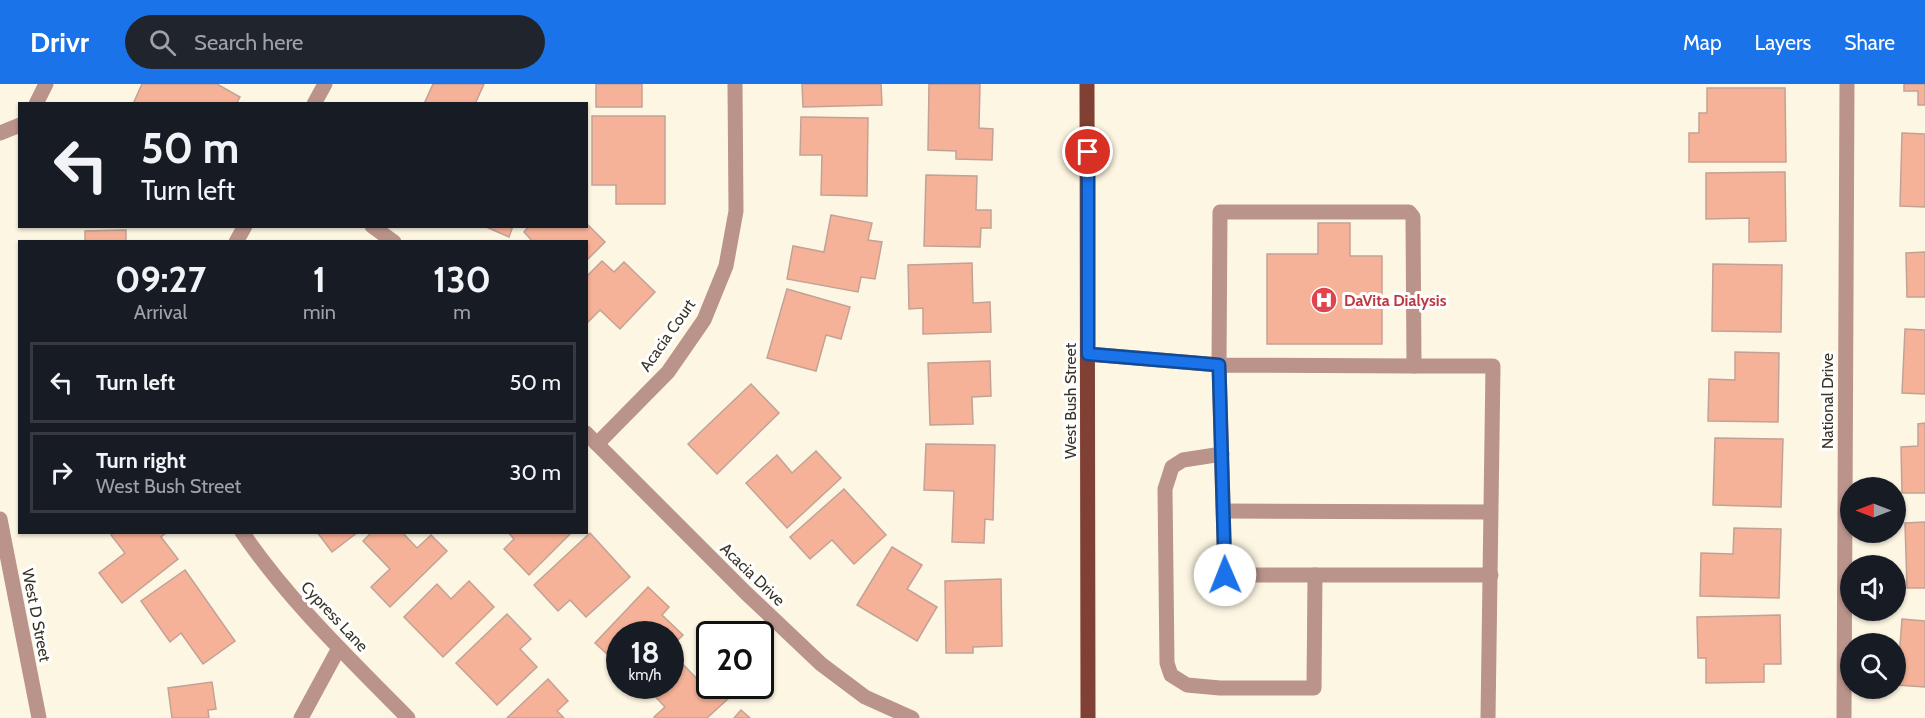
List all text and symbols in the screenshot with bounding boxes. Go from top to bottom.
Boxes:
search box [125,15,545,69]
text: Drivr [30,25,89,59]
icon: search [146,26,179,59]
text: Search here [194,29,303,56]
text: Map [1683,30,1722,55]
text: Layers [1755,30,1811,55]
text: Share [1844,30,1895,55]
text: 50 m [141,122,239,174]
icon: left [42,126,120,204]
pin [1062,126,1113,177]
icon: arrive [1071,135,1104,168]
text: Turn left [141,174,235,207]
text: 09:27 [115,257,206,301]
text: 1 [313,257,326,301]
text: 130 [433,257,491,301]
hospital icon: DaVita Dialysis [1309,285,1339,315]
place label: DaVita Dialysis [1344,291,1447,310]
street label: Acacia Court [636,295,700,375]
text: Arrival [134,300,187,324]
text: min [303,300,336,324]
text: m [453,300,471,324]
street label: West Bush Street [1061,342,1080,459]
street label: National Drive [1818,353,1837,449]
icon: left [45,366,78,399]
text: Turn left [96,369,175,396]
text: 50 m [509,369,561,396]
text: Turn right [96,447,186,474]
icon: right [45,456,78,489]
text: 30 m [509,459,561,486]
text: West Bush Street [96,474,241,498]
north arrow [1840,477,1906,543]
map controls [1840,477,1906,699]
street label: Acacia Drive [716,539,789,610]
position arrow [1193,543,1257,607]
button: sound [1840,555,1906,621]
street label: West D Street [18,567,55,664]
street label: Cypress Lane [297,577,372,656]
speed limit sign: 20 [696,621,774,699]
button: search [1840,633,1906,699]
text: 18 [630,634,660,671]
text: km/h [629,666,661,684]

